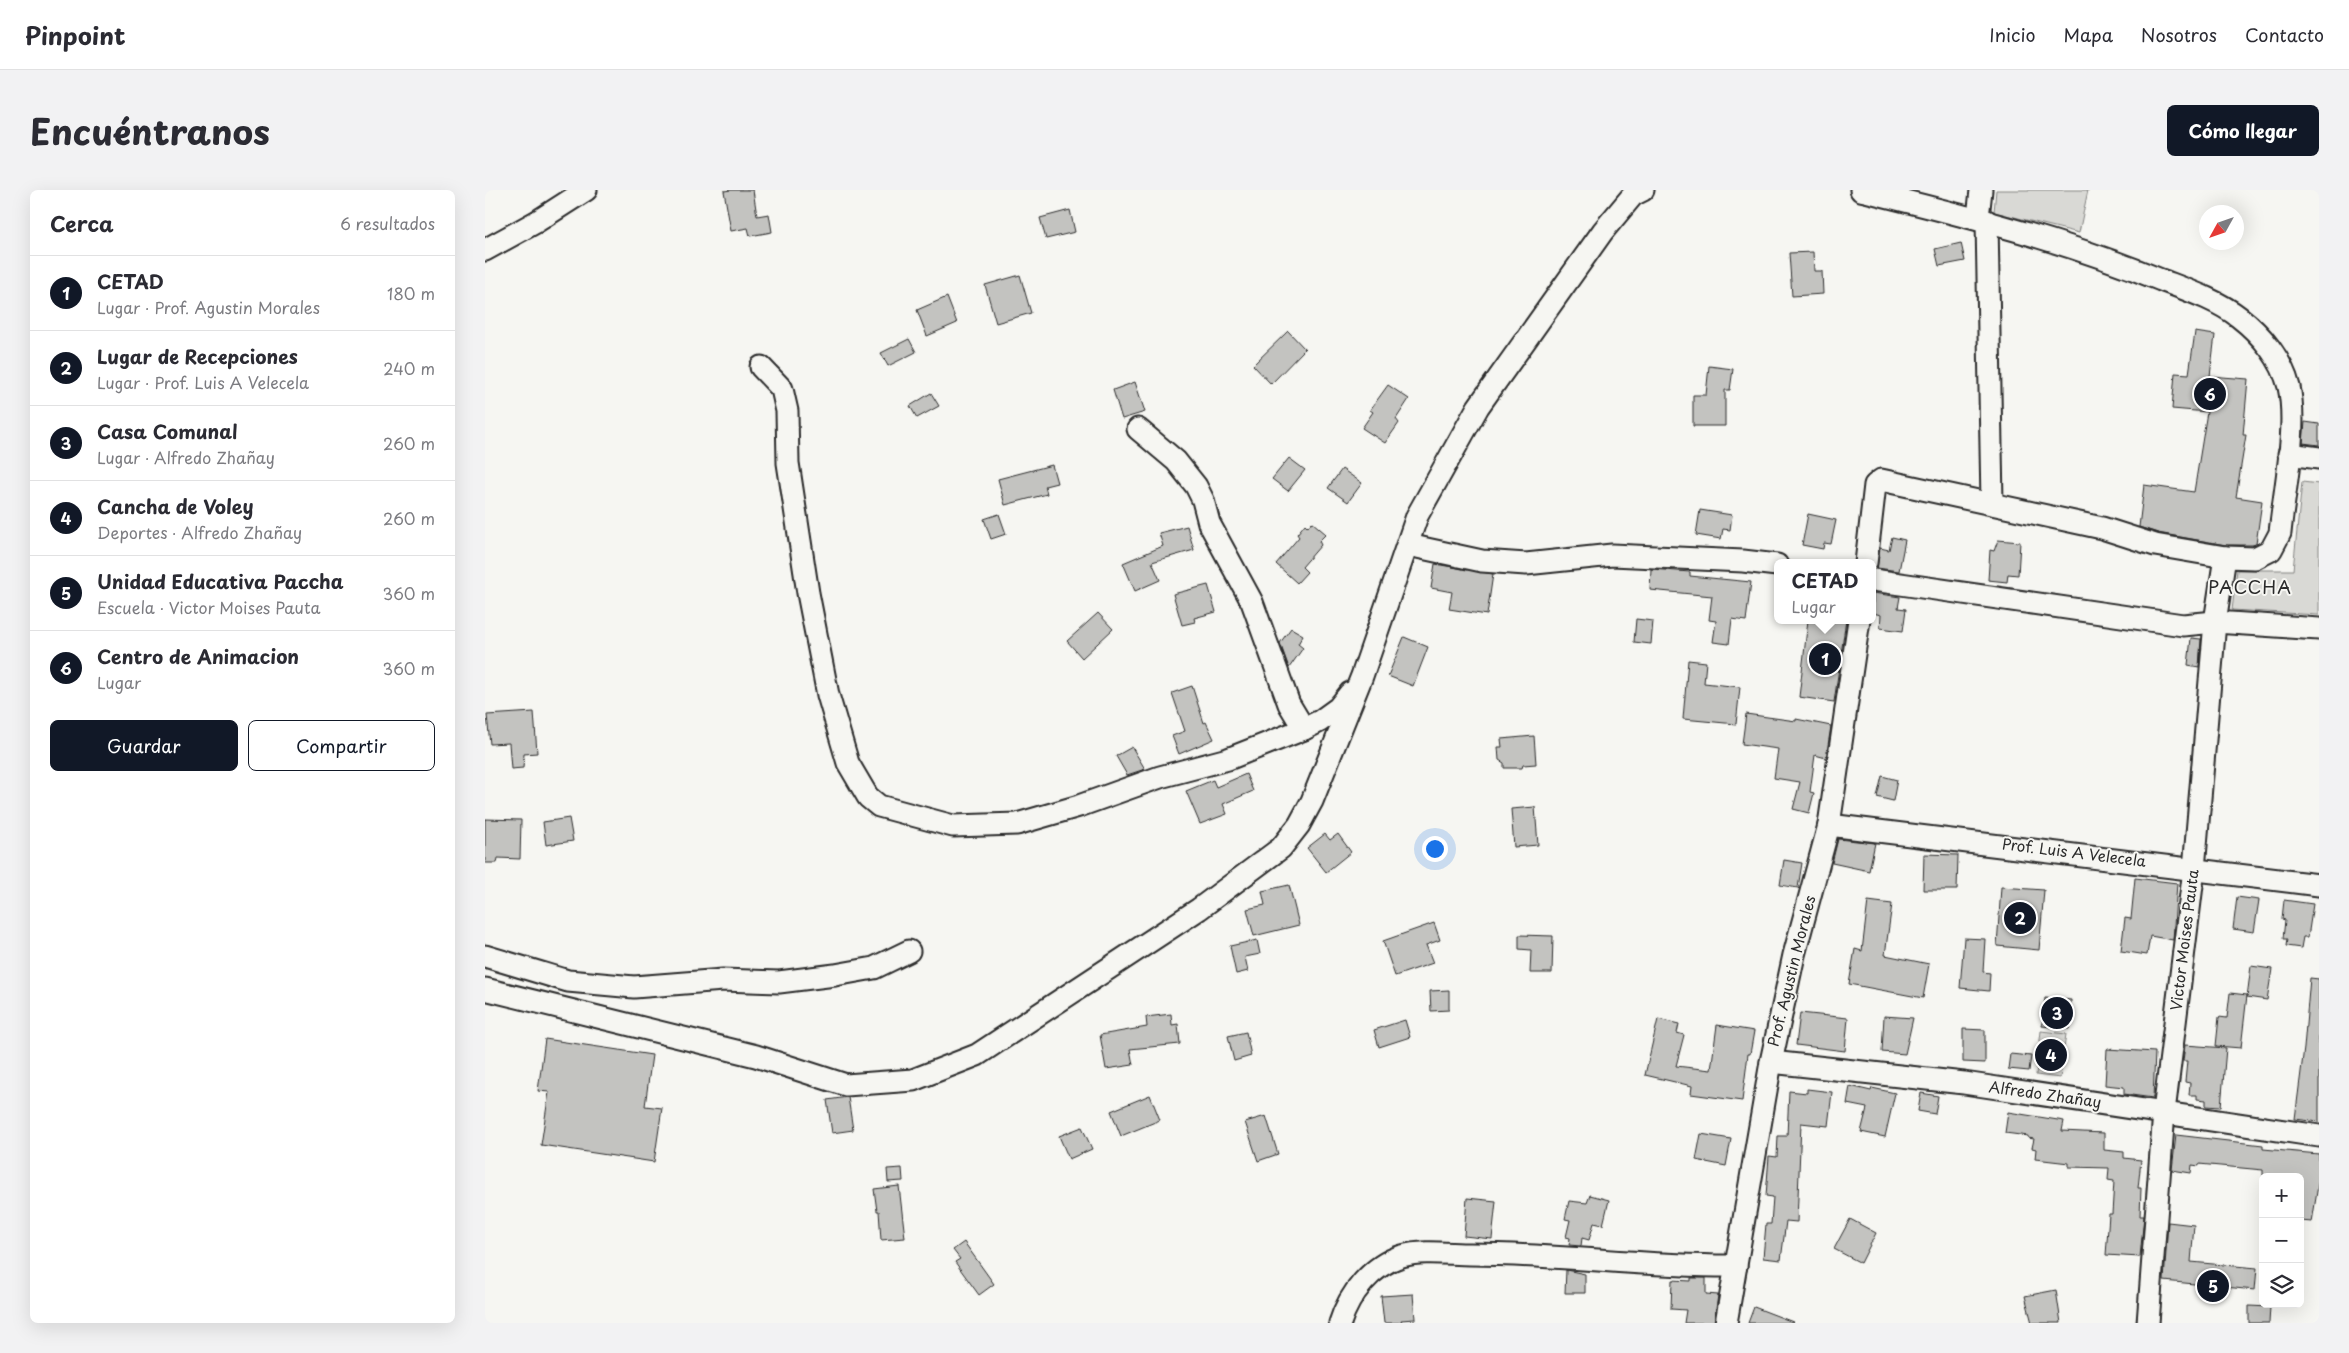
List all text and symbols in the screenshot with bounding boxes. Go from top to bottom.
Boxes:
text: Pinpoint [25,17,126,53]
text: Inicio [1989,21,2036,48]
text: Mapa [2064,21,2113,48]
text: Nosotros [2141,21,2217,48]
text: Contacto [2245,21,2324,48]
text: Encuéntranos [30,104,270,157]
button: Cómo llegar [2167,105,2319,156]
north arrow [2199,205,2244,250]
text: Cerca [50,207,114,239]
text: 6 resultados [340,211,435,235]
text: CETAD [97,267,164,295]
text: 1 [62,281,70,305]
text: 180 m [387,281,435,305]
text: Lugar · Prof. Agustin Morales [97,295,320,319]
text: Lugar de Recepciones [97,342,298,370]
text: 2 [60,356,72,380]
text: 240 m [383,356,435,380]
text: Lugar · Prof. Luis A Velecela [97,370,309,394]
pin: 6 [2194,375,2226,413]
text: Casa Comunal [97,417,238,445]
text: 3 [61,431,71,455]
text: 260 m [383,431,435,455]
text: Lugar · Alfredo Zhañay [97,445,275,469]
text: Cancha de Voley [97,492,253,520]
text: 4 [61,506,71,530]
text: 260 m [383,506,435,530]
text: Deportes · Alfredo Zhañay [97,520,302,544]
popup [1774,559,1876,624]
text: CETAD [1792,566,1858,594]
text: Unidad Educativa Paccha [97,567,344,595]
district label: PACCHA [2208,573,2292,600]
text: 5 [61,581,71,605]
text: 360 m [383,581,435,605]
text: Lugar [1792,594,1836,618]
text: Escuela · Victor Moises Pauta [97,595,320,619]
pin: 1 [1809,640,1841,678]
text: Centro de Animacion [97,642,299,670]
text: 6 [60,656,72,680]
text: 360 m [383,656,435,680]
text: Lugar [97,670,141,694]
button: Guardar [50,720,238,771]
button: Compartir [248,720,435,771]
street label: Prof. Luis A Velecela [2001,831,2148,872]
your location [1422,836,1448,862]
street label: Victor Moises Pauta [2163,867,2204,1012]
street label: Prof. Agustin Morales [1761,893,1820,1049]
pin: 2 [2004,899,2036,937]
pin: 3 [2041,994,2073,1032]
pin: 4 [2035,1036,2067,1074]
street label: Alfredo Zhañay [1987,1074,2103,1113]
map controls [2259,1173,2304,1308]
button: + [2259,1173,2304,1218]
button: − [2259,1218,2304,1263]
button: layers [2259,1263,2304,1308]
pin: 5 [2197,1267,2229,1305]

